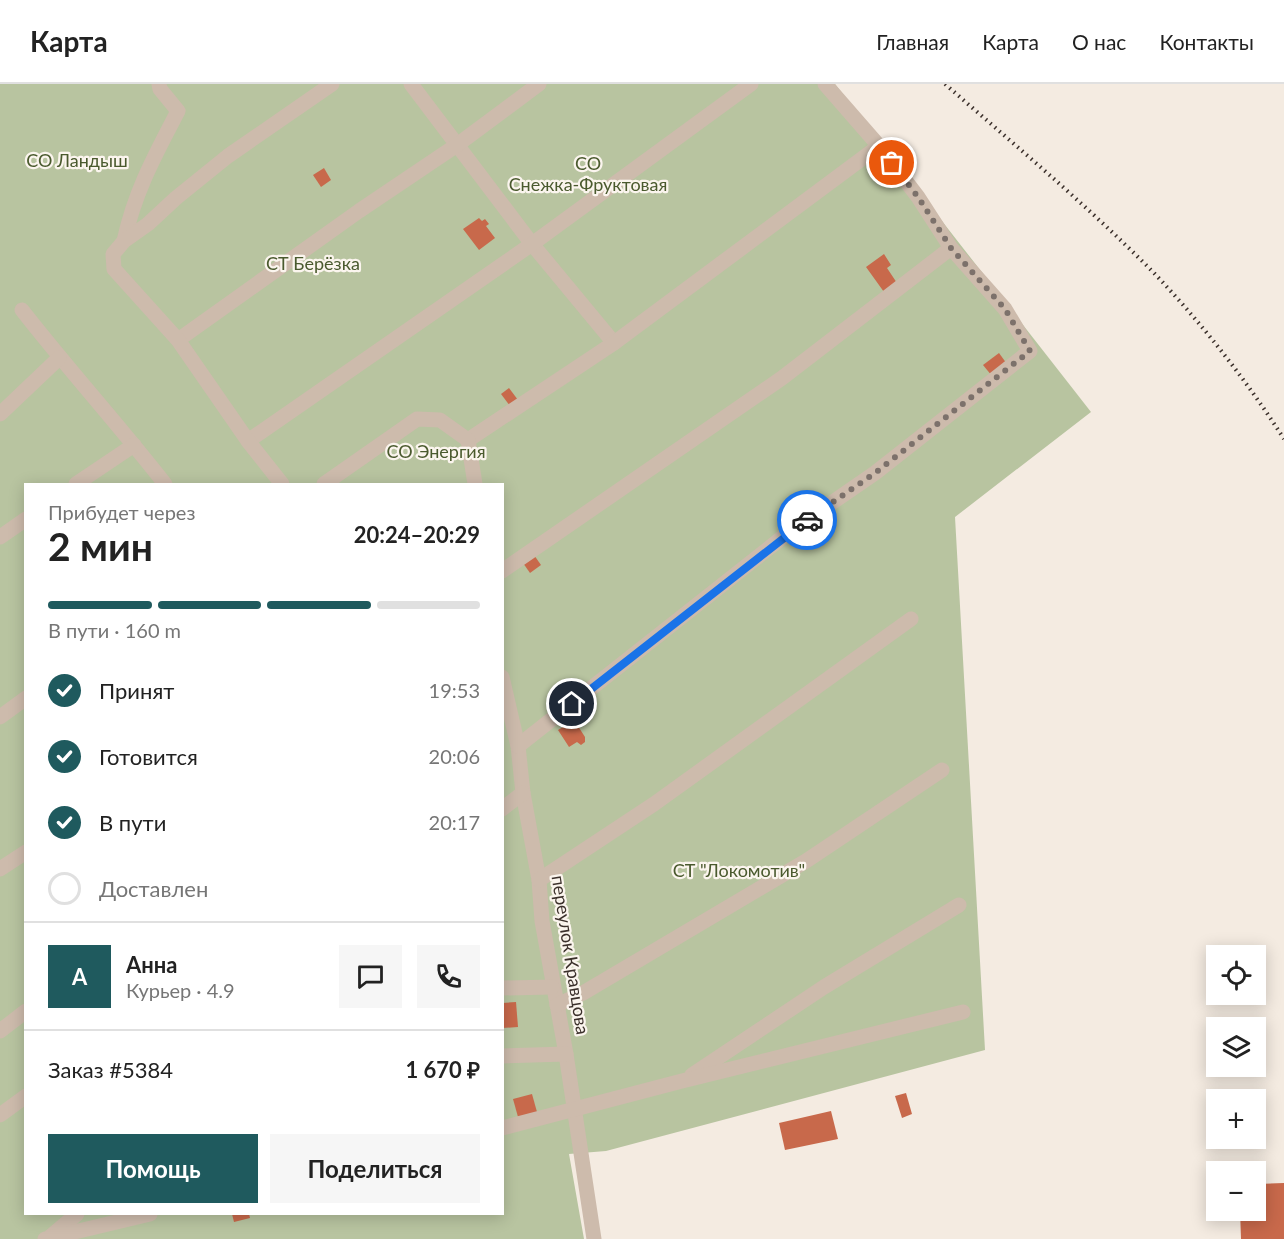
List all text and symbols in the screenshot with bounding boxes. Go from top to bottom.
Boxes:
text: Карта [30,24,108,58]
text: Главная [876,29,949,54]
text: Карта [982,29,1039,54]
text: О нас [1072,29,1126,54]
text: Контакты [1159,29,1254,54]
pin [866,137,917,188]
icon: bag [875,146,908,179]
park label: СО Ландыш [26,149,128,171]
park label: СО Снежка-Фруктовая [509,152,667,195]
park label: СТ Берёзка [266,252,360,274]
park label: СО Энергия [386,440,486,462]
courier [777,490,837,550]
text: Прибудет через [48,500,195,524]
icon: car [791,504,824,537]
text: 20:24–20:29 [354,521,480,548]
text: 2 мин [48,523,153,569]
text: В пути · 160 m [48,618,181,642]
icon: check [48,674,81,707]
text: Принят [99,677,174,704]
text: 19:53 [429,678,480,702]
pin [546,678,597,729]
icon: home [555,687,588,720]
icon: check [48,740,81,773]
text: Готовится [99,743,198,770]
text: 20:06 [429,744,480,768]
icon: check [48,806,81,839]
text: В пути [99,809,166,836]
text: 20:17 [429,810,480,834]
park label: СТ "Локомотив" [673,859,805,881]
street label: переулок Кравцова [548,874,594,1036]
text: Доставлен [99,875,208,902]
button: chat [339,945,402,1008]
button: phone [417,945,480,1008]
map controls [1206,945,1266,1221]
button: locate [1206,945,1266,1005]
text: Анна [126,951,177,978]
text: А [72,963,87,990]
text: Курьер · 4.9 [126,978,235,1002]
button: layers [1206,1017,1266,1077]
text: Заказ #5384 [48,1056,173,1083]
text: 1 670 ₽ [405,1056,480,1083]
button: + [1206,1089,1266,1149]
button: Помощь [48,1134,258,1203]
button: Поделиться [270,1134,480,1203]
button: − [1206,1161,1266,1221]

